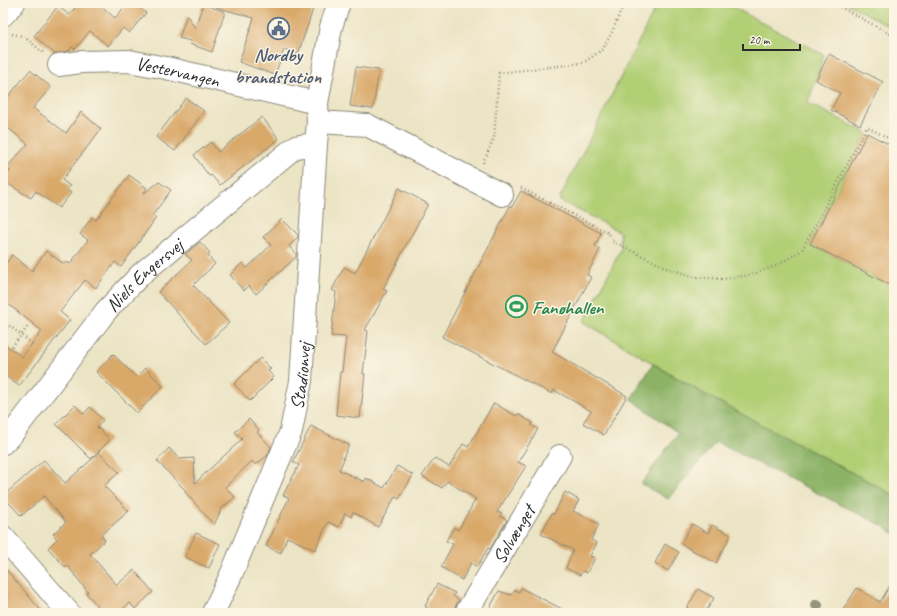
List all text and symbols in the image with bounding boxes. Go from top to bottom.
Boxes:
public building icon: Nordby brandstation [265,16,291,42]
scale bar [743,26,800,52]
text: 20 m [749,32,771,48]
place label: Nordby brandstation [235,43,322,89]
street label: Vestervangen [134,52,222,93]
street label: Niels Engersvej [101,232,190,317]
sports icon: Fanøhallen [504,294,530,320]
place label: Fanøhallen [532,296,605,320]
street label: Stadionvej [285,339,317,411]
street label: Solvænget [487,499,542,568]

